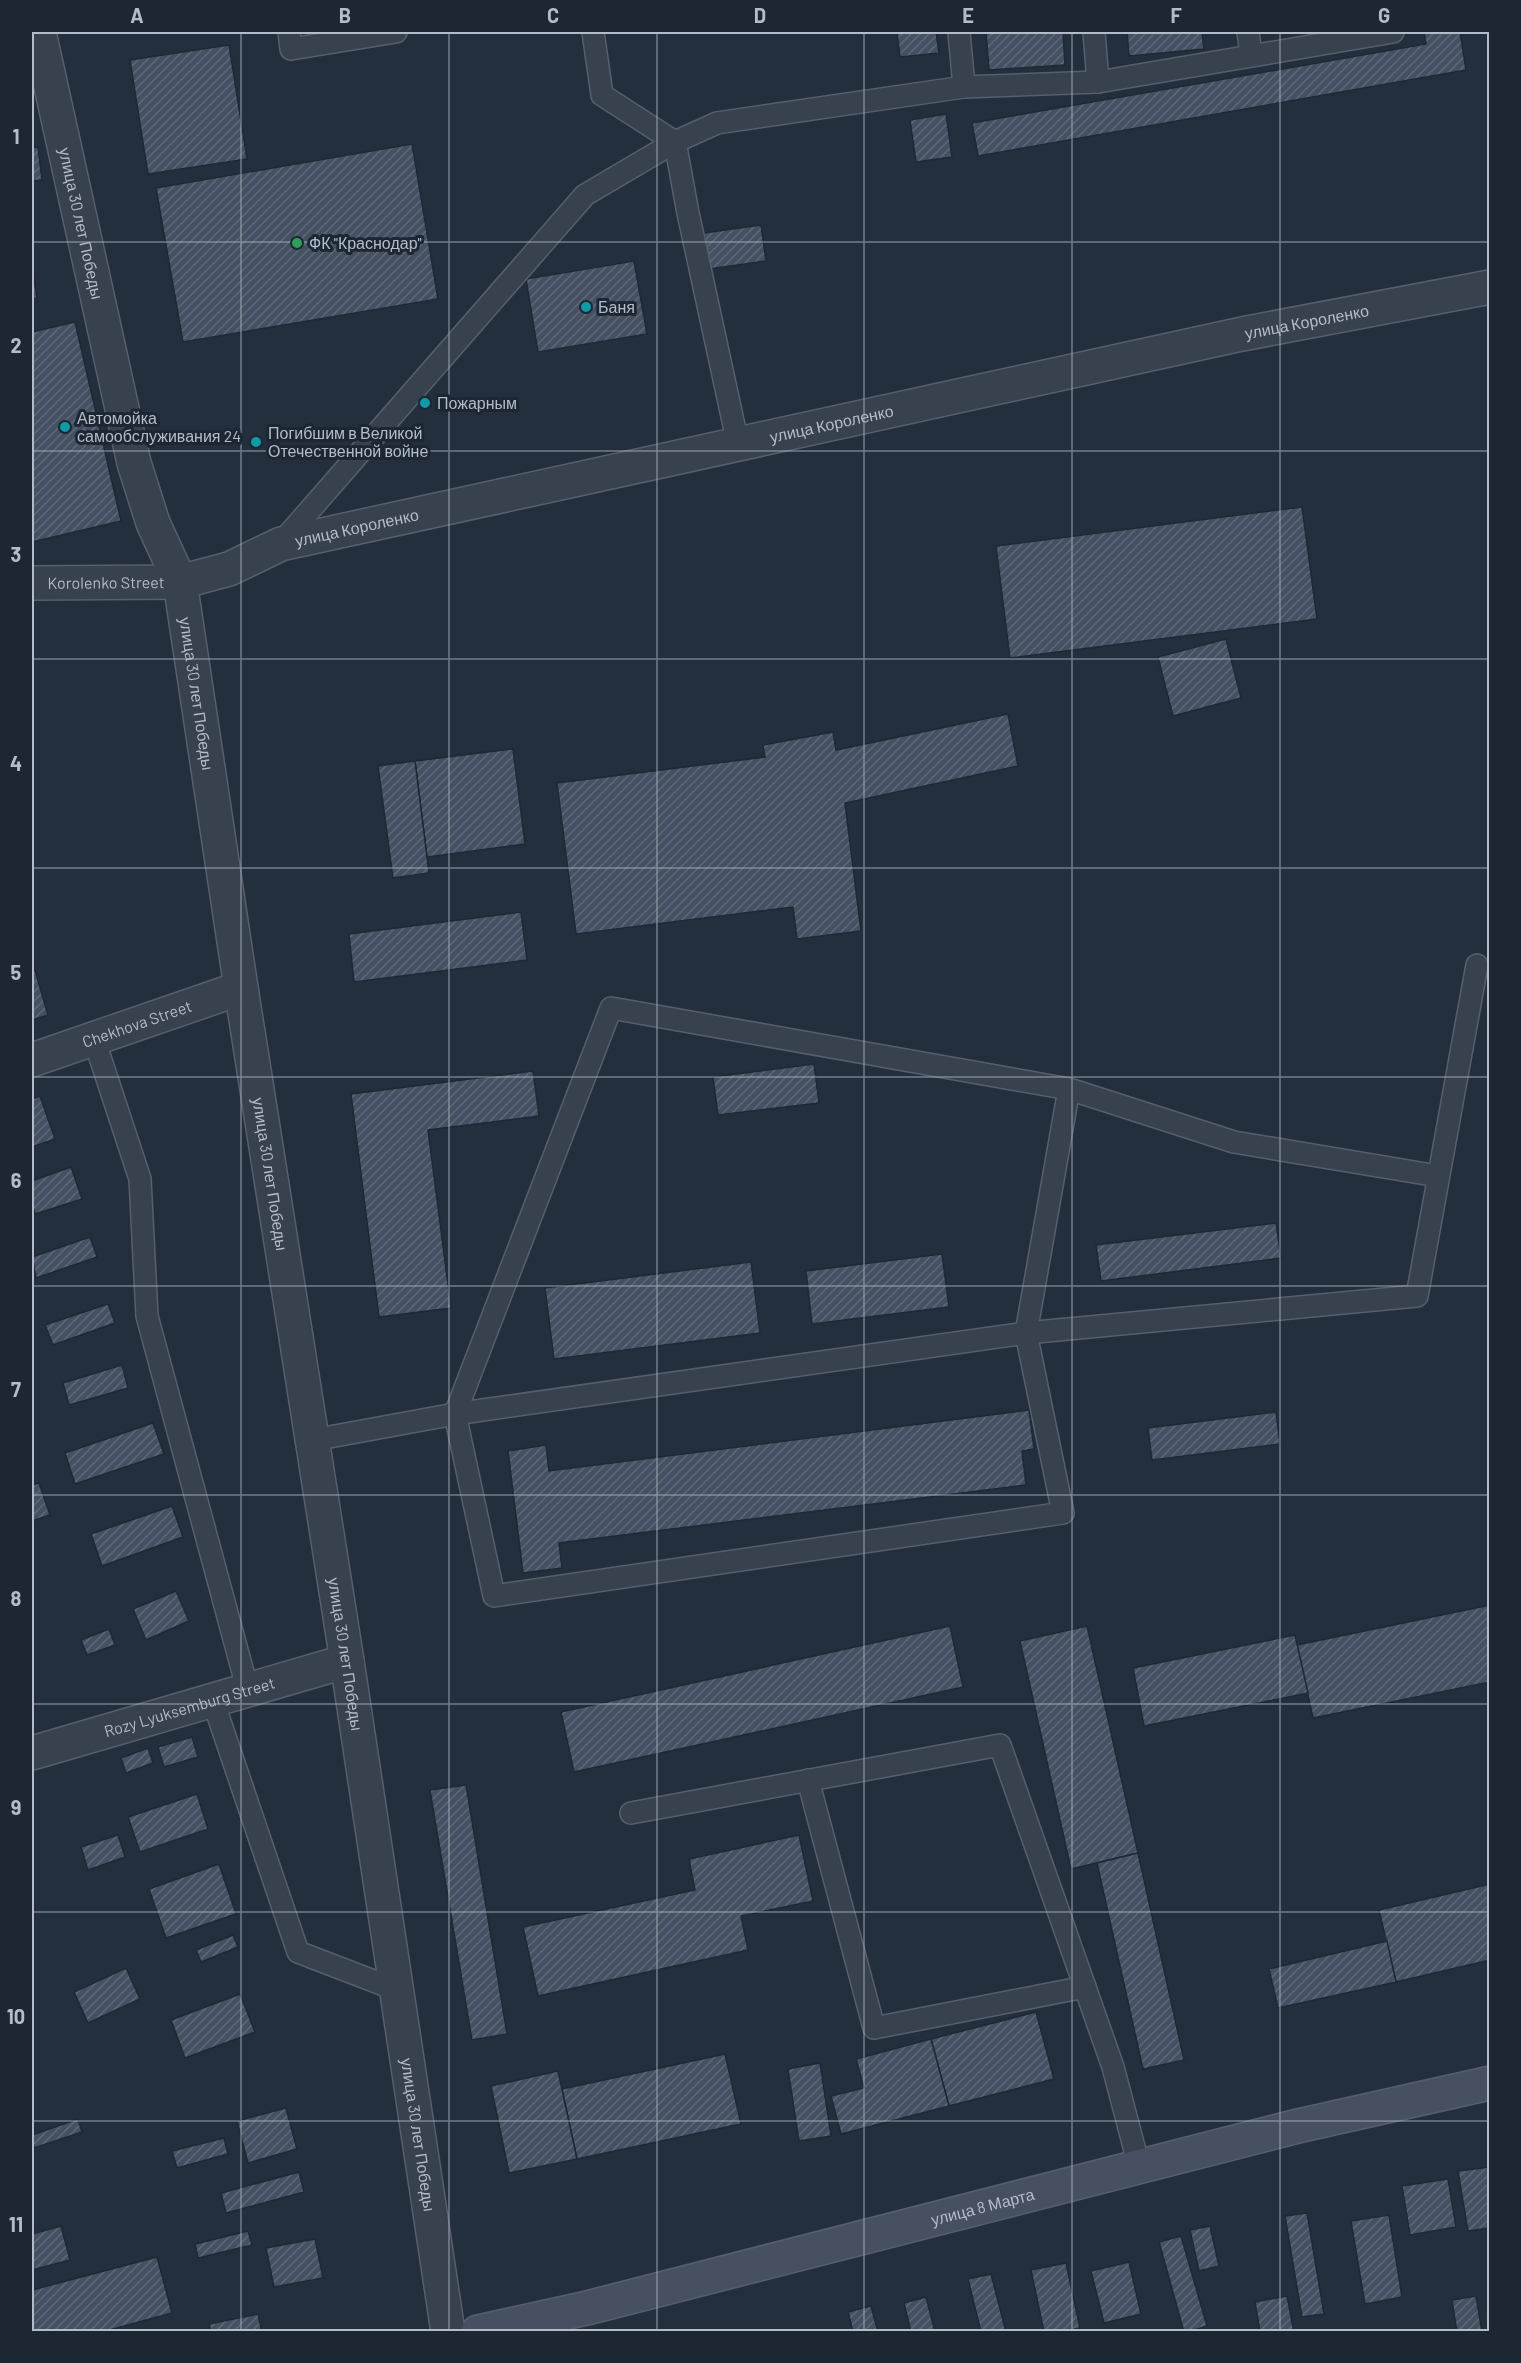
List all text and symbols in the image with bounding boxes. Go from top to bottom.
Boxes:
text: A [130,3,144,27]
text: B [339,3,351,27]
text: C [547,3,559,27]
text: D [754,3,766,27]
text: E [962,3,974,27]
text: F [1170,3,1182,27]
text: G [1378,3,1390,27]
text: 1 [12,124,20,148]
street label: улица 30 лет Победы [56,146,108,301]
place label: ФК "Краснодар" [309,233,422,252]
marker: ФК "Краснодар" [290,236,304,250]
place label: Баня [598,297,635,316]
marker: Баня [579,300,593,314]
street label: улица Короленко [1243,300,1370,342]
text: 2 [10,333,22,357]
place label: Пожарным [437,393,517,412]
marker: Пожарным [418,396,432,410]
street label: улица Короленко [768,400,895,446]
place label: Автомойка самообслуживания 24 [77,408,241,445]
marker: Автомойка самообслуживания 24 [58,420,72,434]
place label: Погибшим в Великой Отечественной войне [268,423,428,460]
marker: Погибшим в Великой Отечественной войне [249,435,263,449]
street label: улица Короленко [293,504,420,550]
text: 3 [11,542,21,566]
street label: Korolenko Street [47,572,165,592]
street label: улица 30 лет Победы [176,616,218,771]
text: 4 [10,751,22,775]
text: 5 [11,960,22,984]
street label: Chekhova Street [80,996,194,1051]
street label: улица 30 лет Победы [249,1096,292,1252]
text: 6 [11,1168,22,1192]
text: 7 [11,1377,21,1401]
street label: улица 30 лет Победы [325,1576,367,1732]
text: 8 [11,1586,22,1610]
street label: Rozy Lyuksemburg Street [102,1673,277,1740]
text: 9 [11,1795,21,1819]
text: 10 [7,2004,25,2028]
street label: улица 30 лет Победы [398,2057,440,2212]
street label: улица 8 Марта [929,2184,1036,2229]
text: 11 [9,2212,23,2236]

